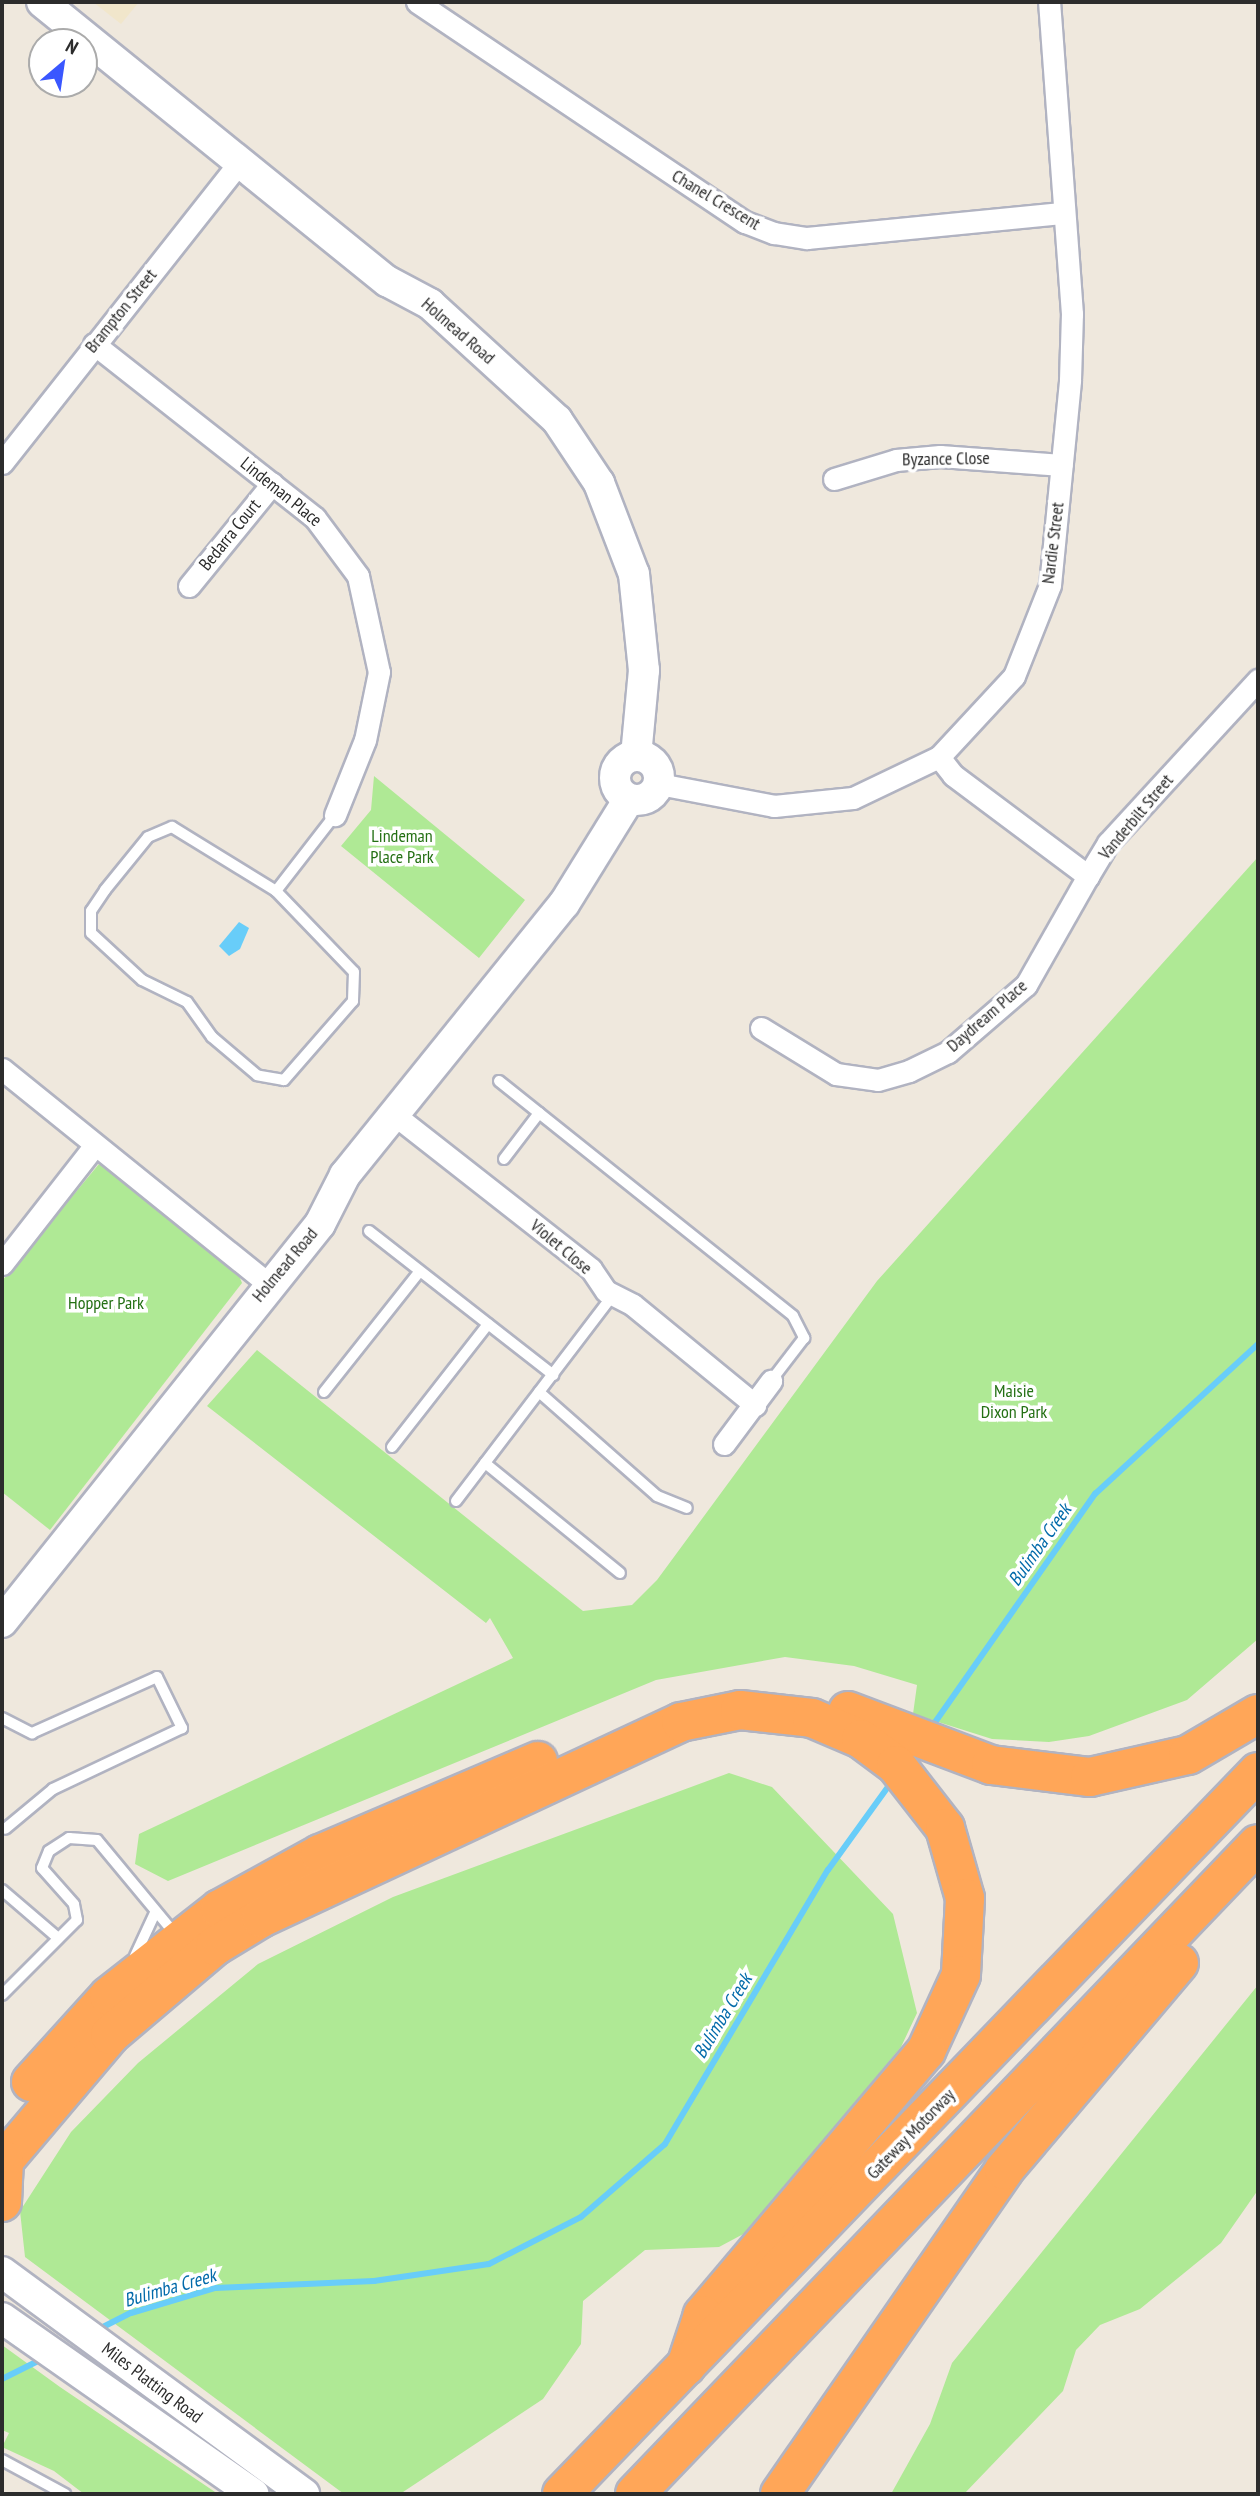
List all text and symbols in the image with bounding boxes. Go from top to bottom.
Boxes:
north arrow [28,28,98,98]
text: N [62,33,83,59]
street label: Chanel Crescent [668,165,764,235]
street label: Brampton Street [81,265,161,357]
street label: Holmead Road [417,293,499,369]
street label: Byzance Close [902,447,990,471]
street label: Lindeman Place [236,453,326,531]
street label: Bedarra Court [195,495,265,575]
street label: Nardie Street [1037,501,1069,585]
street label: Vanderbilt Street [1094,770,1178,864]
park label: Lindeman Place Park [370,826,434,868]
street label: Daydream Place [942,975,1032,1057]
street label: Violet Close [526,1215,596,1279]
street label: Holmead Road [248,1223,322,1307]
park label: Hopper Park [68,1292,144,1314]
park label: Maisie Dixon Park [981,1381,1047,1424]
water label: Bulimba Creek [1004,1500,1076,1590]
water label: Bulimba Creek [689,1970,757,2062]
street label: Gateway Motorway [862,2084,960,2184]
water label: Bulimba Creek [121,2264,219,2312]
street label: Miles Platting Road [97,2338,207,2428]

